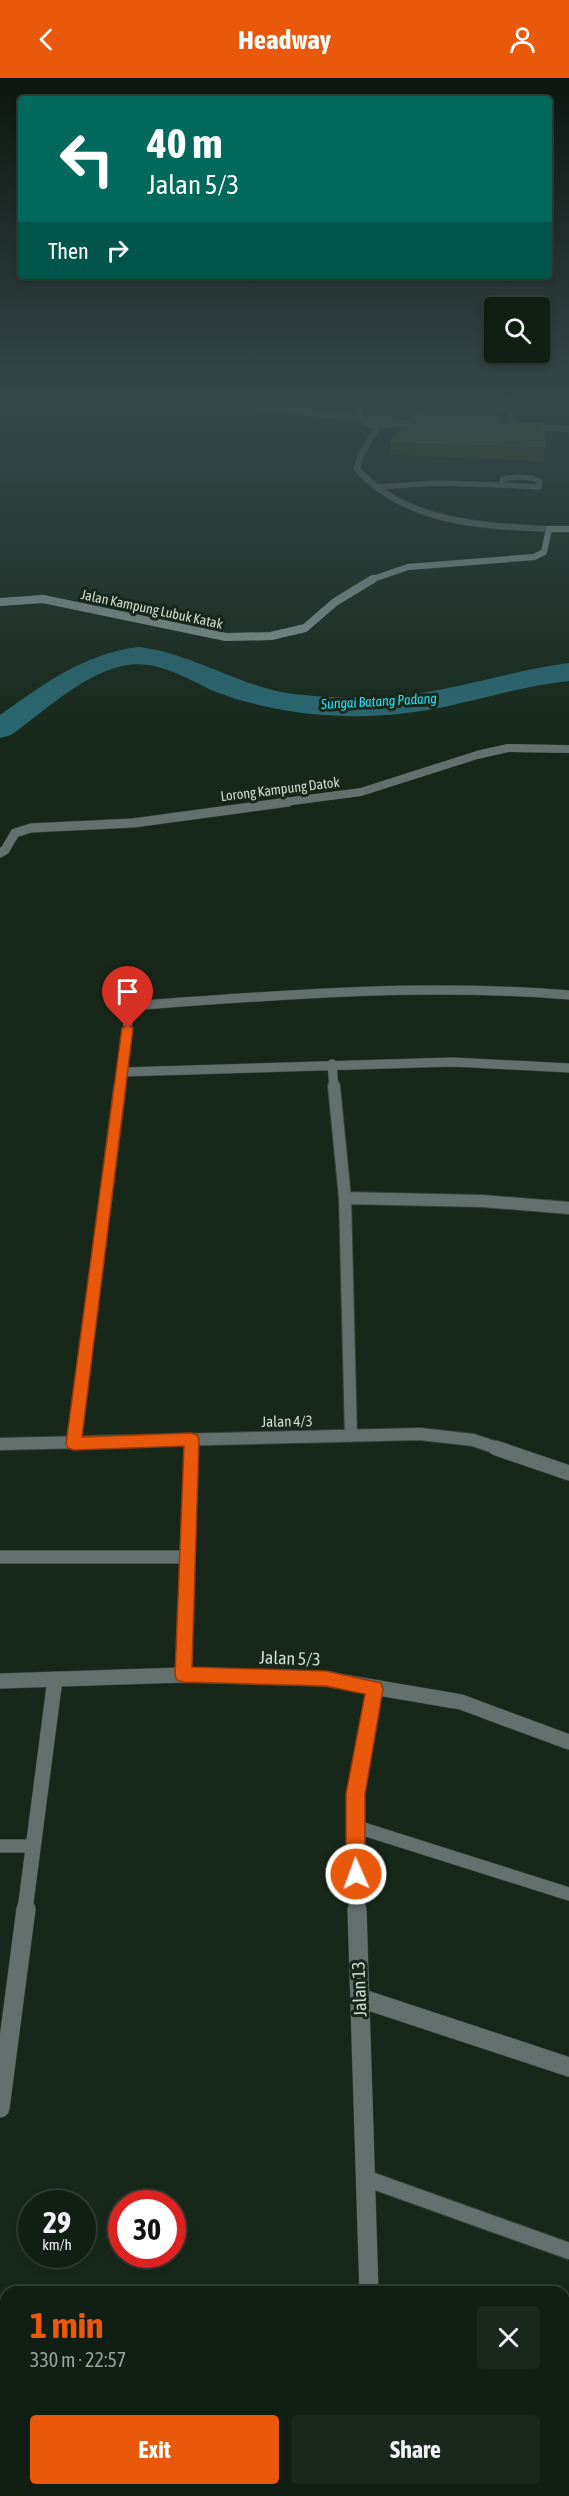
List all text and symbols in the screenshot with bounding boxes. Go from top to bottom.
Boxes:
icon: back [30,23,63,56]
icon: person [506,23,539,56]
text: Headway [238,24,331,55]
text: 40 m [147,119,222,167]
icon: left [48,120,126,198]
text: Jalan 5/3 [147,169,239,200]
icon: right [101,234,134,267]
text: Then [48,238,89,264]
map controls [484,297,550,363]
button: search [484,297,550,363]
street label: Jalan Kampung Lubuk Katak [80,586,224,632]
water label: Sungai Batang Padang [320,690,437,712]
street label: Lorong Kampung Datok [220,774,340,804]
pin [102,966,153,1028]
icon: arrive [111,975,144,1008]
street label: Jalan 4/3 [261,1412,313,1430]
street label: Jalan 5/3 [259,1646,321,1670]
position arrow [324,1842,388,1906]
street label: Jalan 13 [348,1961,370,2017]
speed limit sign: 30 [108,2190,186,2268]
text: 29 [43,2205,71,2239]
text: km/h [42,2236,72,2253]
text: 1 min [30,2304,104,2346]
button: close [477,2306,540,2369]
text: 330 m · 22:57 [30,2348,126,2371]
button: Exit [30,2415,279,2484]
button: Share [291,2415,540,2484]

